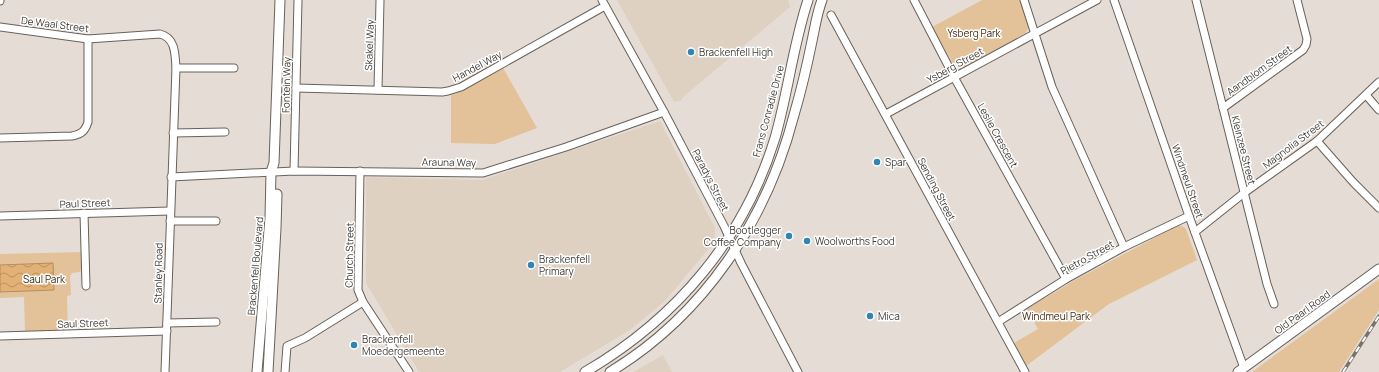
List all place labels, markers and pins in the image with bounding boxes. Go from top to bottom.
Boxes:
place label: Brackenfell High [699,45,773,59]
marker: Brackenfell High [686,47,696,57]
place label: Spar [885,155,907,169]
marker: Spar [872,157,882,167]
place label: Bootlegger Coffee Company [704,223,782,249]
marker: Bootlegger Coffee Company [784,231,794,241]
place label: Woolworths Food [815,234,895,248]
marker: Woolworths Food [802,236,812,246]
place label: Brackenfell Primary [539,252,590,278]
marker: Brackenfell Primary [526,260,536,270]
place label: Mica [878,309,900,323]
marker: Mica [865,311,875,321]
place label: Brackenfell Moedergemeente [362,332,445,358]
marker: Brackenfell Moedergemeente [349,340,359,350]

